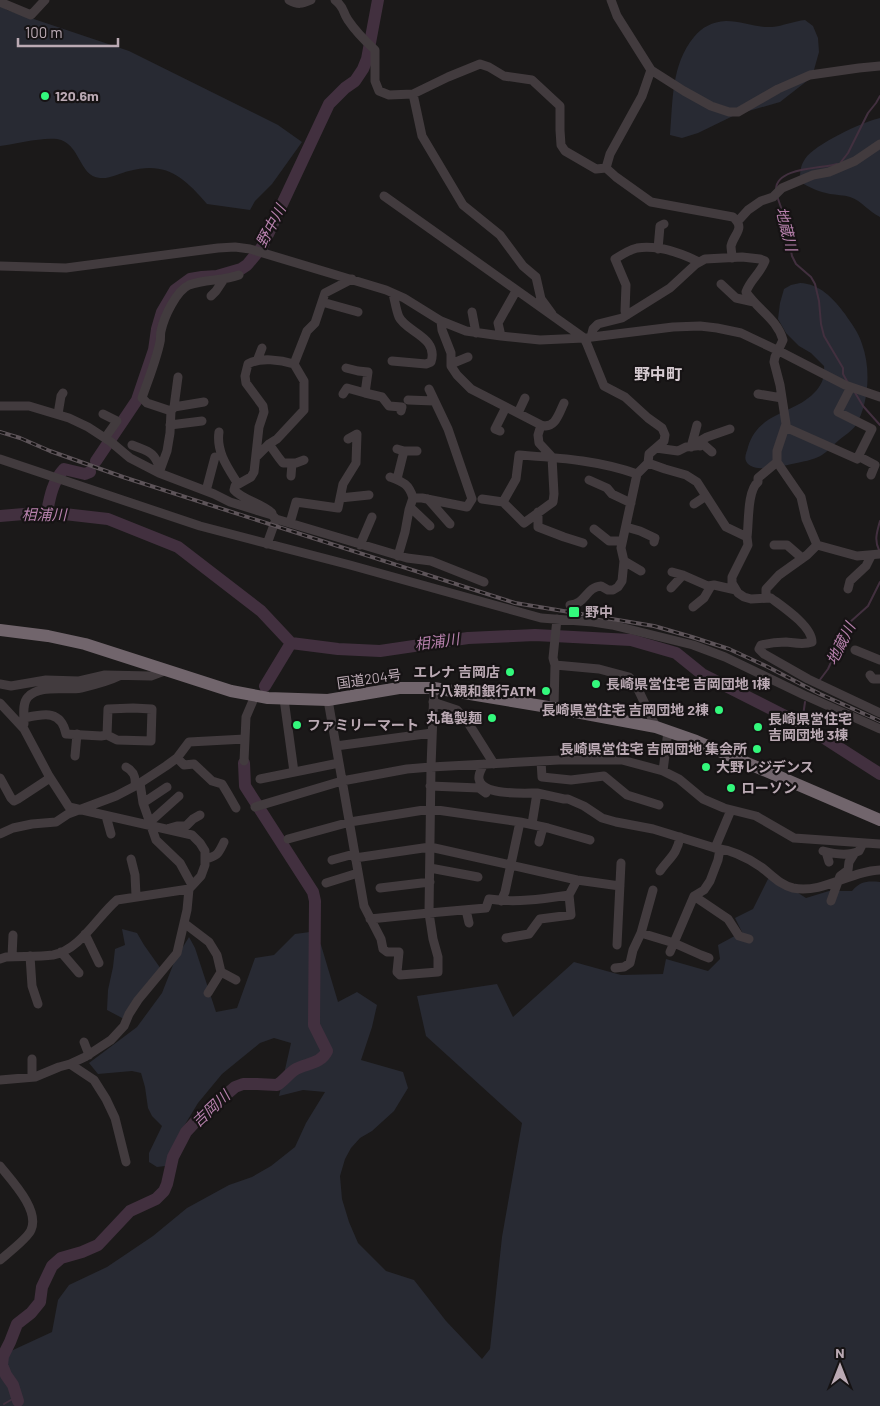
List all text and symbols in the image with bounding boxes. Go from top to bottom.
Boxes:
scale bar [18,15,118,47]
text: 100 m [25,23,63,41]
place label: 120.6m [55,87,99,104]
marker: 120.6m [39,90,51,102]
water label: 野中川 [252,200,290,250]
water label: 地蔵川 [773,205,802,255]
district label: 野中町 [634,364,682,383]
water label: 相浦川 [21,505,68,523]
place label: 野中 [585,603,613,620]
marker: 野中 [567,605,581,619]
water label: 地蔵川 [822,618,859,668]
water label: 相浦川 [413,629,462,653]
place label: エレナ 吉岡店 [413,663,500,680]
street label: 国道204号 [335,666,402,691]
marker: エレナ 吉岡店 [504,666,516,678]
place label: 長崎県営住宅 吉岡団地 1棟 [606,675,771,692]
marker: 長崎県営住宅 吉岡団地 1棟 [590,678,602,690]
place label: 十八親和銀行ATM [426,682,536,699]
marker: 十八親和銀行ATM [540,685,552,697]
place label: 長崎県営住宅 吉岡団地 2棟 [542,701,709,718]
marker: 長崎県営住宅 吉岡団地 2棟 [713,704,725,716]
place label: 丸亀製麺 [426,709,482,726]
place label: 長崎県営住宅 吉岡団地 3棟 [768,710,852,743]
marker: 丸亀製麺 [486,712,498,724]
place label: ファミリーマート [307,716,419,733]
marker: ファミリーマート [291,719,303,731]
marker: 長崎県営住宅 吉岡団地 3棟 [752,721,764,733]
place label: 長崎県営住宅 吉岡団地 集会所 [559,740,747,757]
marker: 長崎県営住宅 吉岡団地 集会所 [751,743,763,755]
place label: 大野レジデンス [716,758,814,775]
marker: 大野レジデンス [700,761,712,773]
place label: ローソン [741,779,797,796]
marker: ローソン [725,782,737,794]
water label: 吉岡川 [188,1085,234,1130]
north arrow [815,1341,865,1391]
text: N [835,1344,845,1361]

